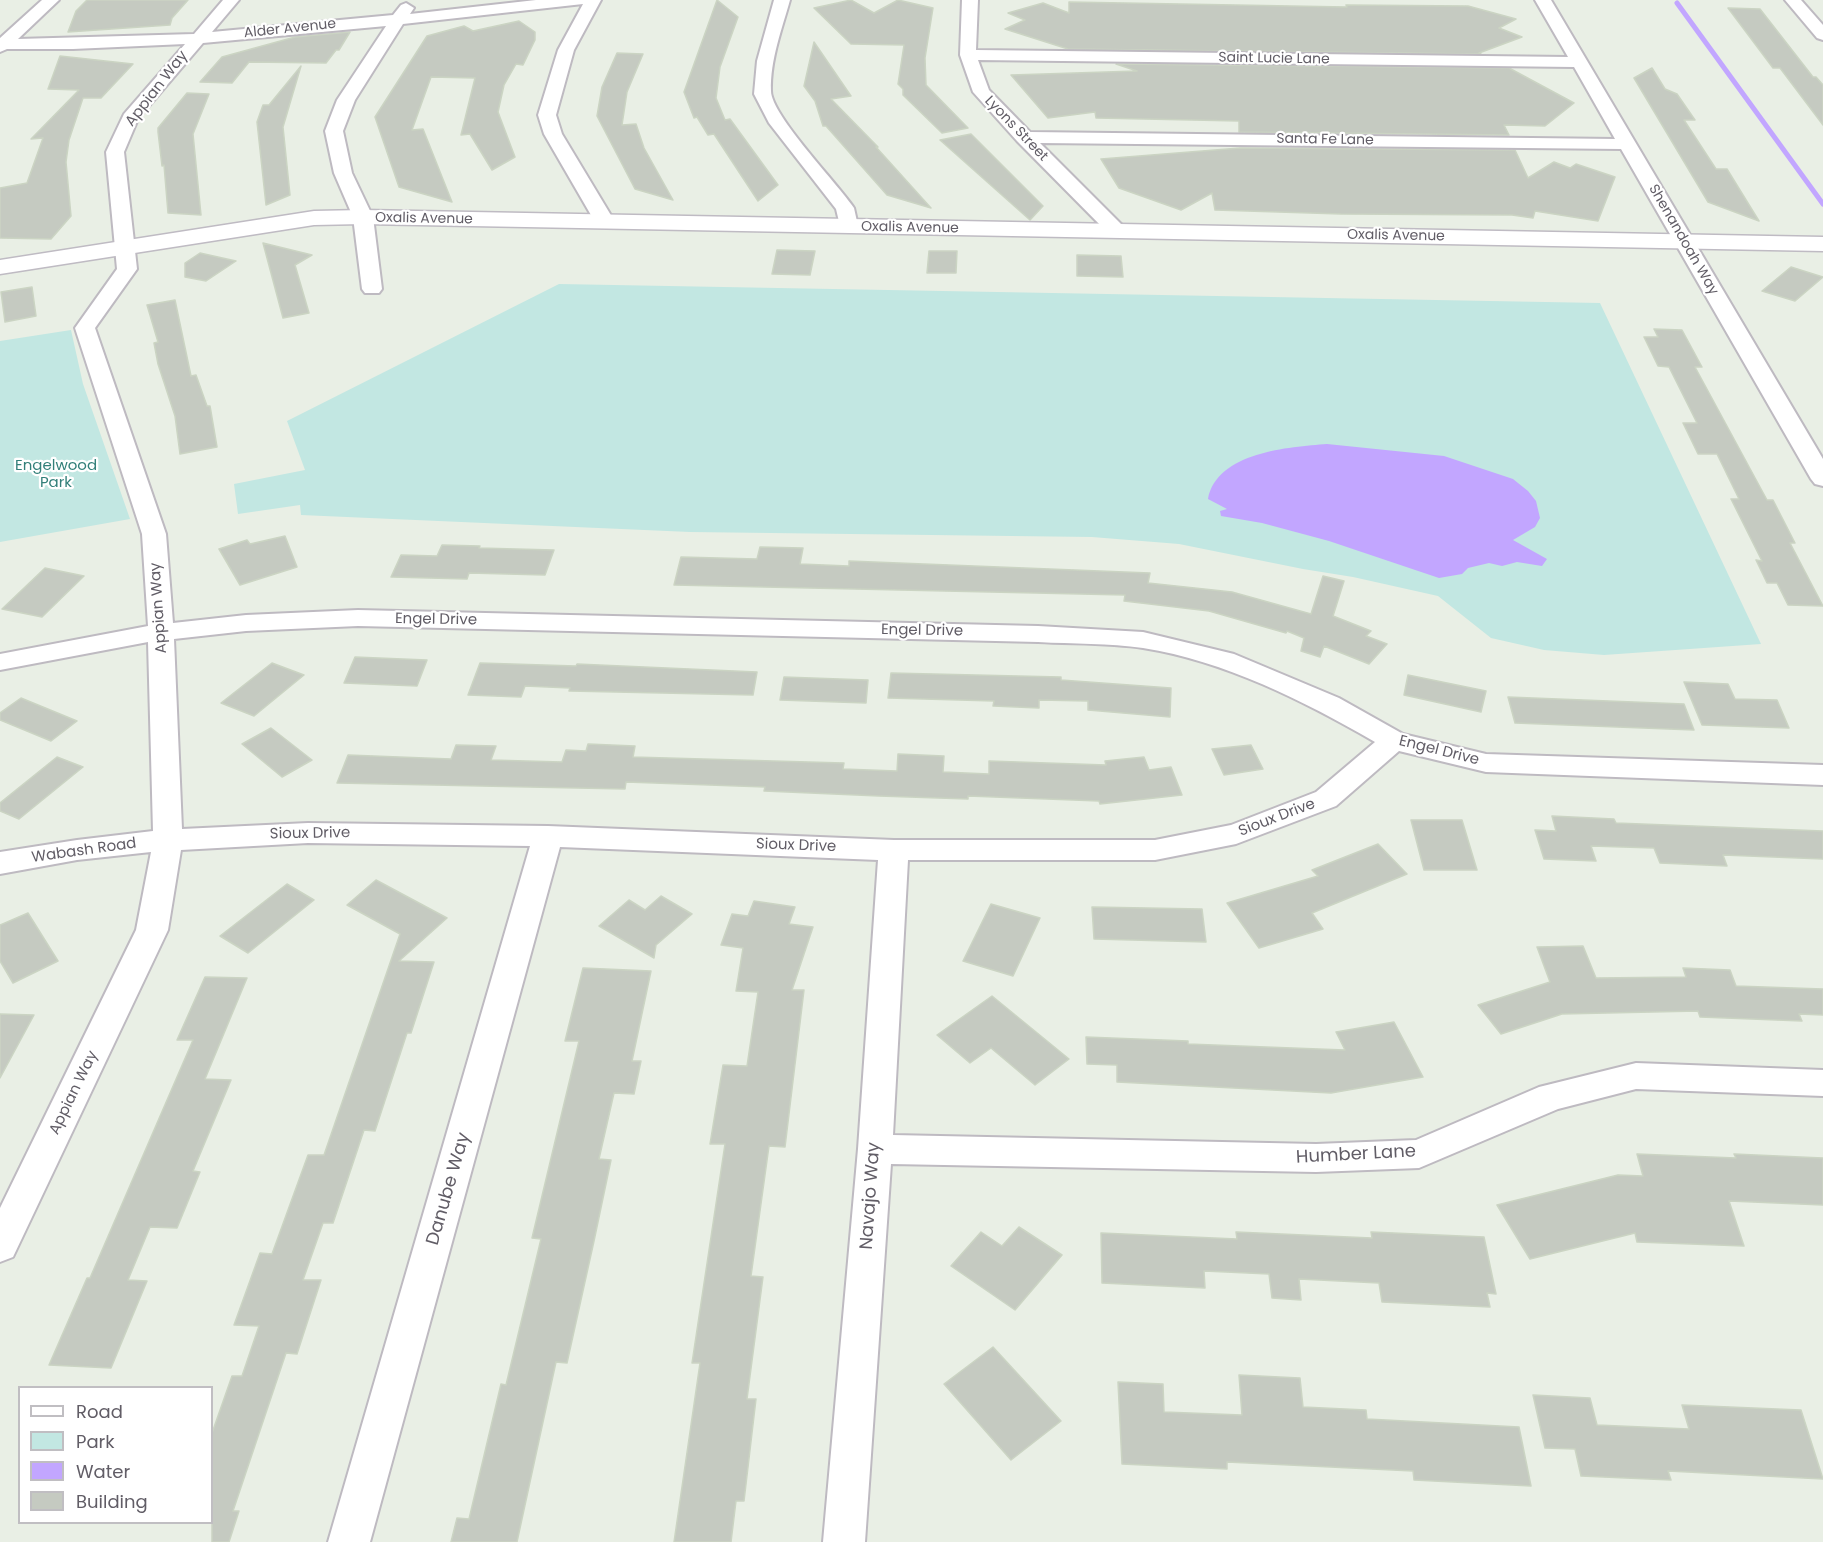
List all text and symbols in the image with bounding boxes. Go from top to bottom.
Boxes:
street label: Alder Avenue [243,16,337,42]
street label: Appian Way [122,48,192,130]
street label: Saint Lucie Lane [1218,50,1330,68]
street label: Lyons Street [981,93,1051,165]
street label: Santa Fe Lane [1276,131,1374,149]
street label: Shenandoah Way [1645,182,1721,298]
street label: Oxalis Avenue [375,210,473,228]
street label: Oxalis Avenue [861,219,959,237]
street label: Oxalis Avenue [1347,227,1445,245]
park label: Engelwood Park [15,457,97,492]
street label: Appian Way [147,562,171,654]
street label: Engel Drive [395,610,477,630]
street label: Engel Drive [881,621,963,641]
street label: Engel Drive [1397,732,1481,770]
street label: Sioux Drive [1236,795,1318,841]
street label: Sioux Drive [270,824,350,844]
street label: Wabash Road [31,835,137,867]
street label: Sioux Drive [755,836,837,856]
street label: Appian Way [46,1048,102,1138]
street label: Danube Way [423,1130,475,1248]
street label: Humber Lane [1296,1141,1416,1169]
street label: Navajo Way [856,1142,886,1250]
legend [18,1386,213,1524]
text: Road [76,1399,123,1424]
text: Park [76,1429,115,1454]
text: Water [76,1459,130,1484]
text: Building [76,1489,148,1514]

